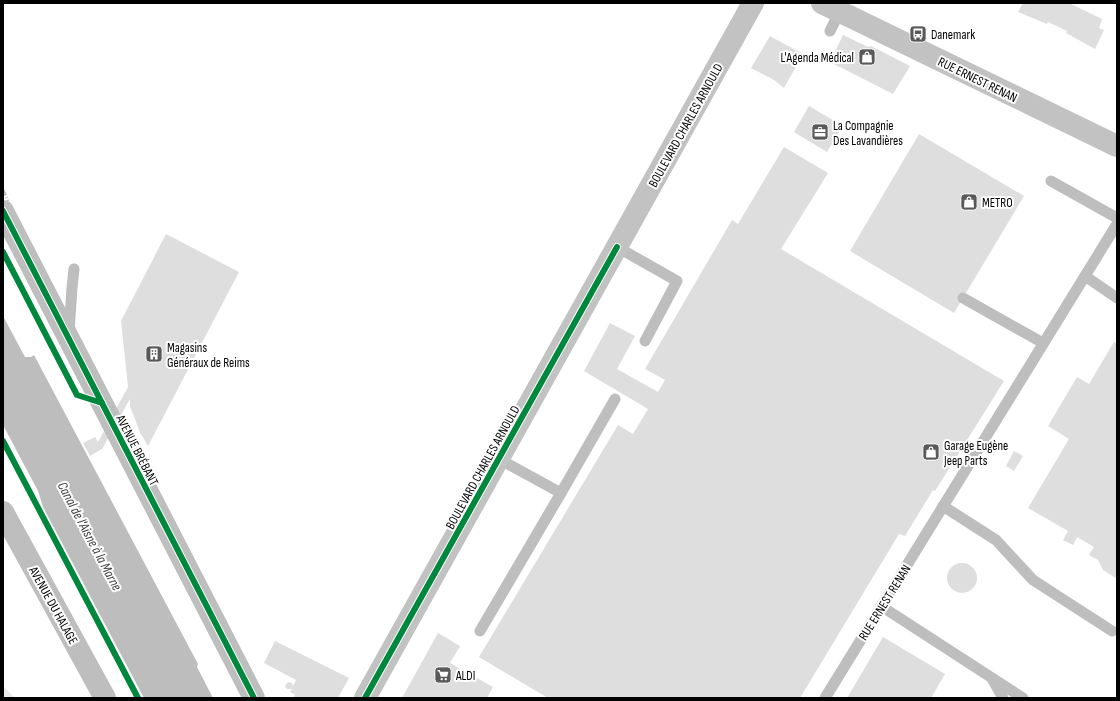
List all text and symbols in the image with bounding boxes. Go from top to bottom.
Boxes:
bus stop icon: Danemark [908,24,928,44]
place label: Danemark [931,27,975,43]
shop icon: L'Agenda Médical [857,47,877,67]
place label: L'Agenda Médical [780,50,854,66]
street label: RUE ERNEST RENAN [935,54,1020,106]
street label: BOULEVARD CHARLES ARNOULD [645,61,727,190]
place label: La Compagnie Des Lavandières [833,118,903,149]
office icon: La Compagnie Des Lavandières [810,122,830,142]
shop icon: METRO [959,192,979,212]
place label: METRO [982,195,1013,211]
place label: Magasins Généraux de Reims [167,340,250,371]
building icon: Magasins Généraux de Reims [144,344,164,364]
street label: BOULEVARD CHARLES ARNOULD [442,403,524,532]
street label: AVENUE BRÉBANT [112,412,162,489]
place label: Garage Eugène Jeep Parts [943,438,1008,469]
shop icon: Garage Eugène Jeep Parts [921,442,941,462]
water label: Canal de l'Aisne à la Marne [54,479,126,594]
street label: RUE ERNEST RENAN [855,562,914,643]
street label: AVENUE DU HALAGE [25,563,81,647]
supermarket icon: ALDI [433,665,453,685]
place label: ALDI [455,668,475,684]

